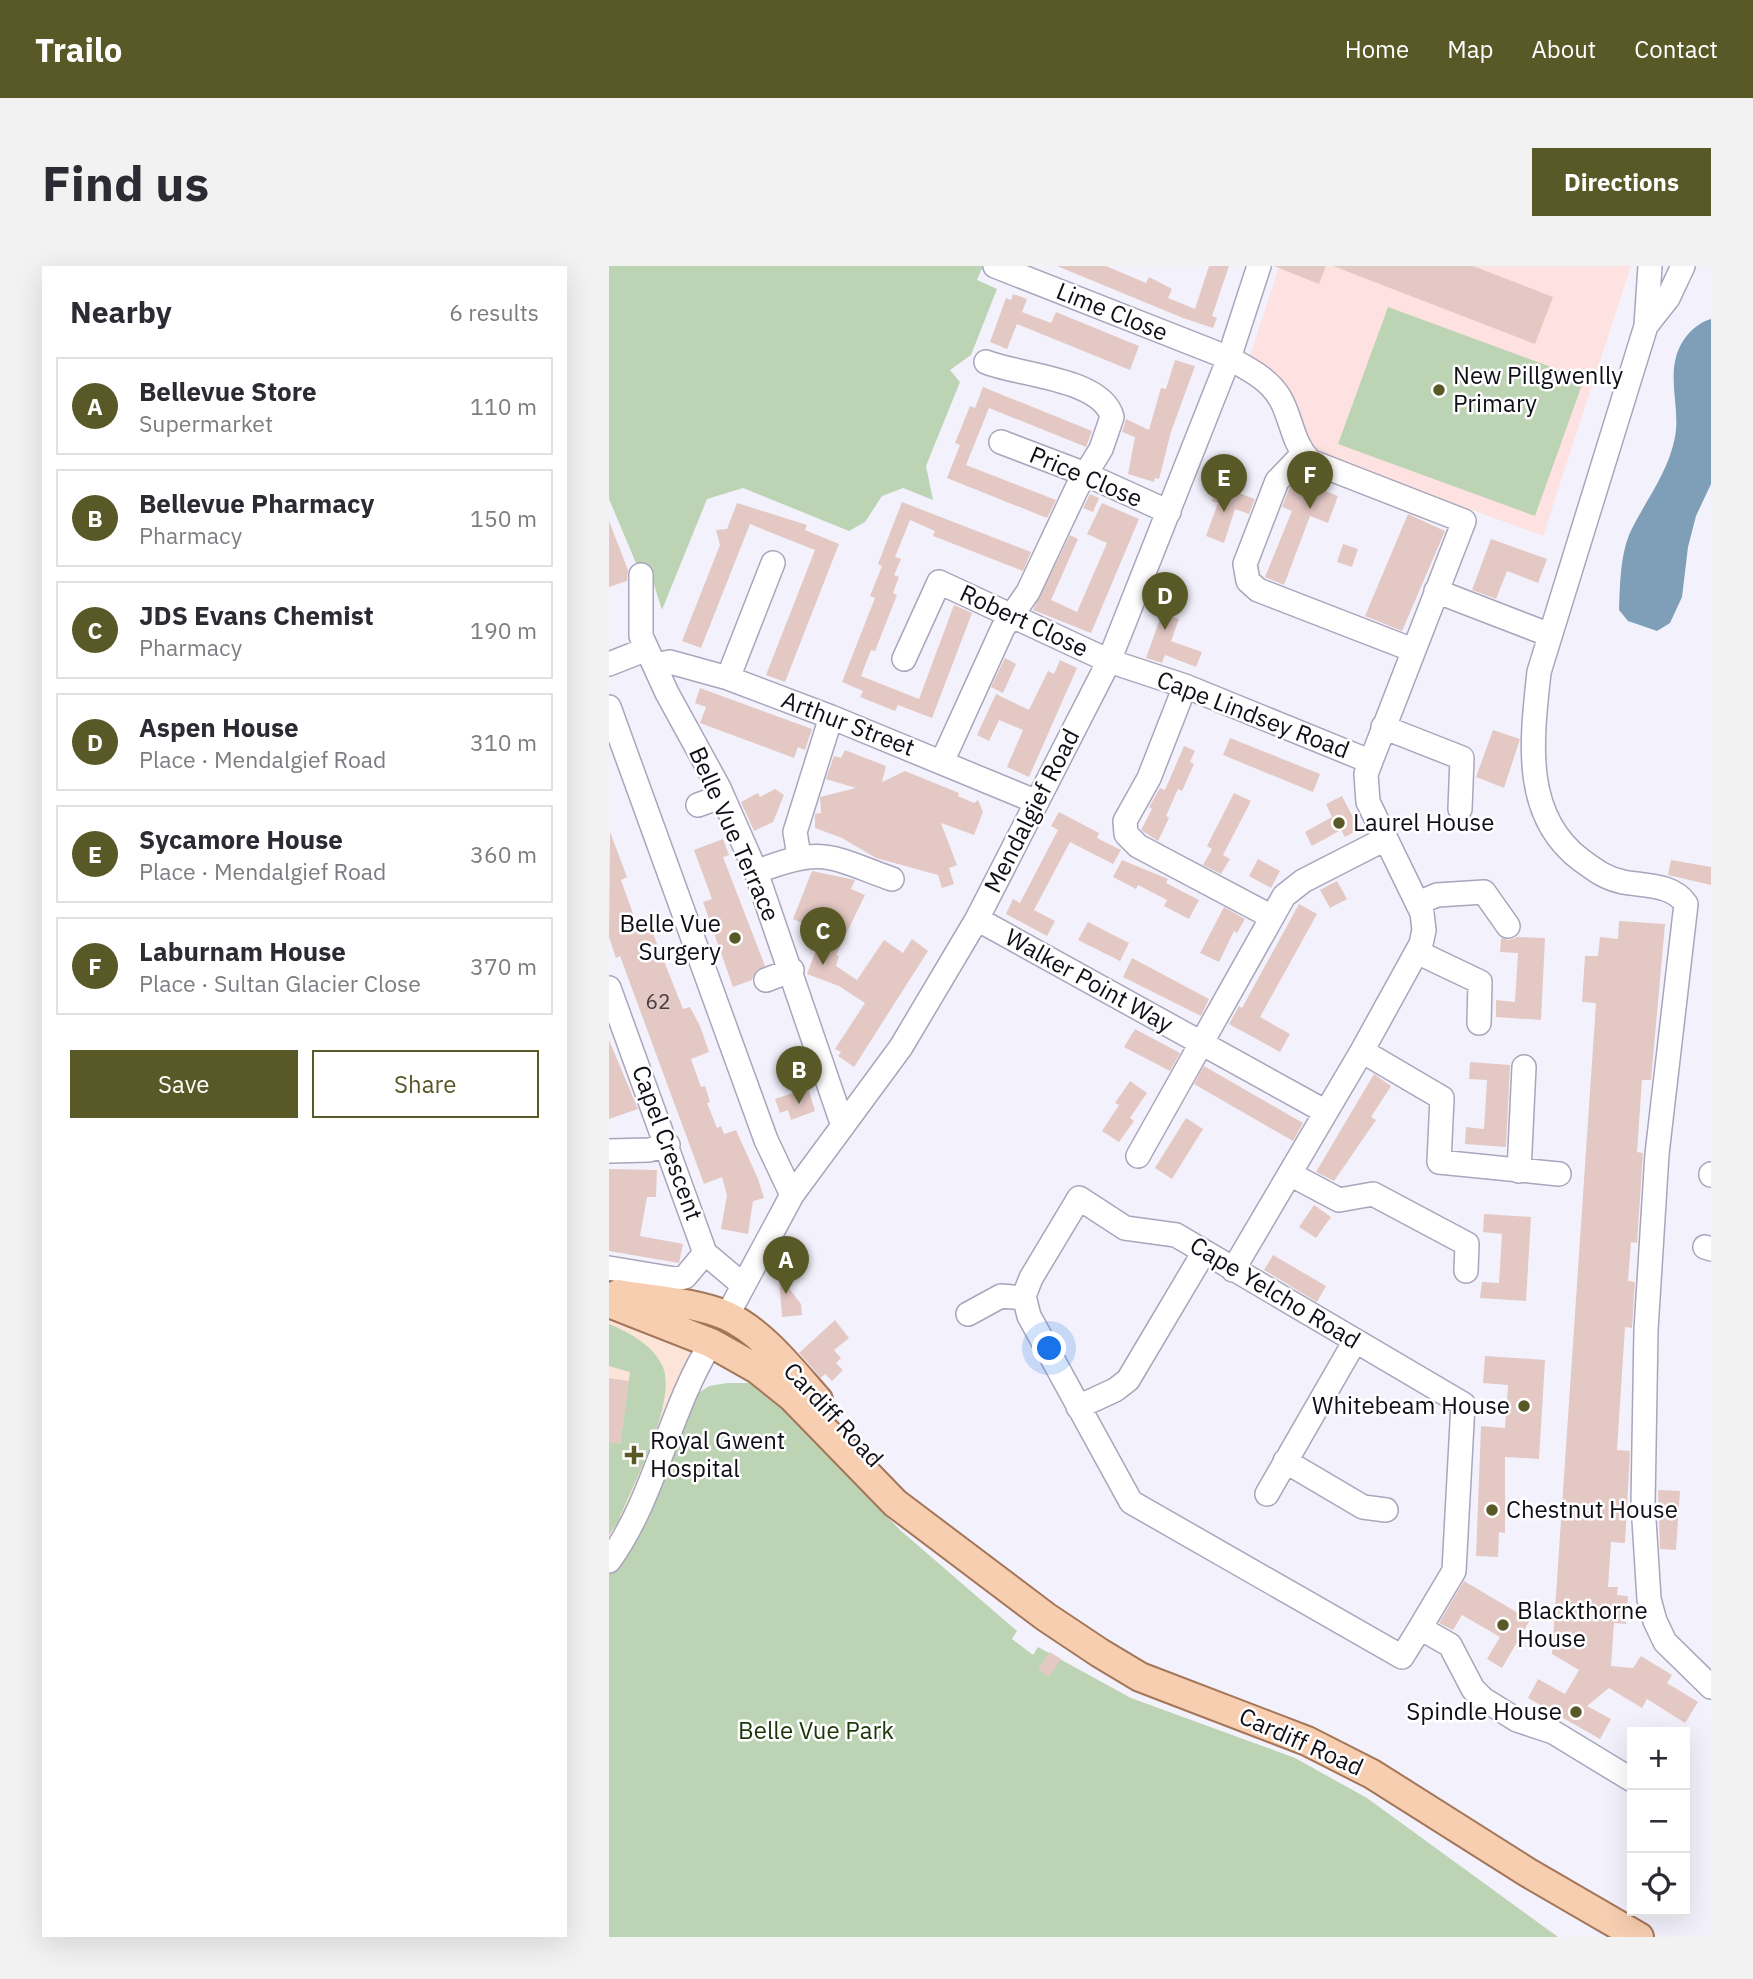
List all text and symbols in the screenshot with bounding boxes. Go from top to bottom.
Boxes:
text: Trailo [35,28,122,71]
text: Home [1345,33,1409,65]
text: Map [1447,33,1493,65]
text: About [1531,33,1596,65]
text: Contact [1634,33,1718,65]
button: Directions [1532,148,1711,216]
text: Find us [42,151,209,214]
street label: Lime Close [1052,274,1173,348]
text: Nearby [70,292,172,331]
text: 6 results [449,297,539,327]
place label: New Pillgwenlly Primary [1453,359,1623,419]
text: Bellevue Store [139,374,317,408]
marker: New Pillgwenlly Primary [1431,382,1447,398]
text: A [87,391,103,421]
text: 110 m [470,391,537,421]
text: Supermarket [139,408,273,438]
street label: Price Close [1025,438,1148,514]
pin: F [1287,451,1333,509]
pin: E [1201,454,1247,512]
text: Bellevue Pharmacy [139,486,374,520]
text: B [87,503,103,533]
text: 150 m [470,503,537,533]
text: Pharmacy [139,520,242,550]
pin: D [1142,572,1188,630]
street label: Robert Close [955,576,1094,664]
text: JDS Evans Chemist [139,598,374,632]
text: C [88,615,102,645]
text: 190 m [470,615,537,645]
text: Pharmacy [139,632,242,662]
street label: Cape Lindsey Road [1153,663,1354,765]
street label: Arthur Street [777,683,920,763]
text: Aspen House [139,710,299,744]
street label: Mendalgief Road [976,723,1086,898]
text: D [87,727,103,757]
text: 310 m [470,727,537,757]
street label: Belle Vue Terrace [682,741,788,926]
text: Place · Mendalgief Road [139,744,386,774]
place label: Laurel House [1353,806,1494,838]
marker: Laurel House [1331,815,1347,831]
text: Sycamore House [139,822,343,856]
text: E [88,839,102,869]
text: 360 m [470,839,537,869]
text: Place · Mendalgief Road [139,856,386,886]
place label: Belle Vue Surgery [619,907,721,967]
pin: C [800,907,846,965]
street label: Walker Point Way [1000,921,1179,1040]
marker: Belle Vue Surgery [727,930,743,946]
text: Laburnam House [139,934,346,968]
text: F [88,951,102,981]
text: 370 m [470,951,537,981]
text: Place · Sultan Glacier Close [139,968,421,998]
house number: 62 [645,987,671,1015]
pin: B [776,1046,822,1104]
button: Save [70,1050,298,1118]
button: Share [312,1050,539,1118]
street label: Capel Crescent [625,1061,711,1225]
street label: Cape Yelcho Road [1184,1229,1367,1356]
pin: A [763,1236,809,1294]
your location [1032,1331,1066,1365]
street label: Cardiff Road [777,1355,891,1474]
place label: Whitebeam House [1312,1389,1510,1421]
marker: Whitebeam House [1516,1398,1532,1414]
place label: Royal Gwent Hospital [650,1424,785,1484]
marker: Royal Gwent Hospital [624,1445,644,1465]
place label: Chestnut House [1506,1493,1678,1525]
marker: Chestnut House [1484,1502,1500,1518]
place label: Blackthorne House [1517,1594,1648,1654]
marker: Blackthorne House [1495,1617,1511,1633]
place label: Spindle House [1406,1695,1562,1727]
street label: Cardiff Road [1234,1699,1369,1783]
marker: Spindle House [1568,1704,1584,1720]
park label: Belle Vue Park [738,1714,894,1746]
map controls [1627,1727,1690,1916]
button: + [1627,1727,1690,1790]
button: − [1627,1790,1690,1853]
button: locate [1627,1853,1690,1916]

